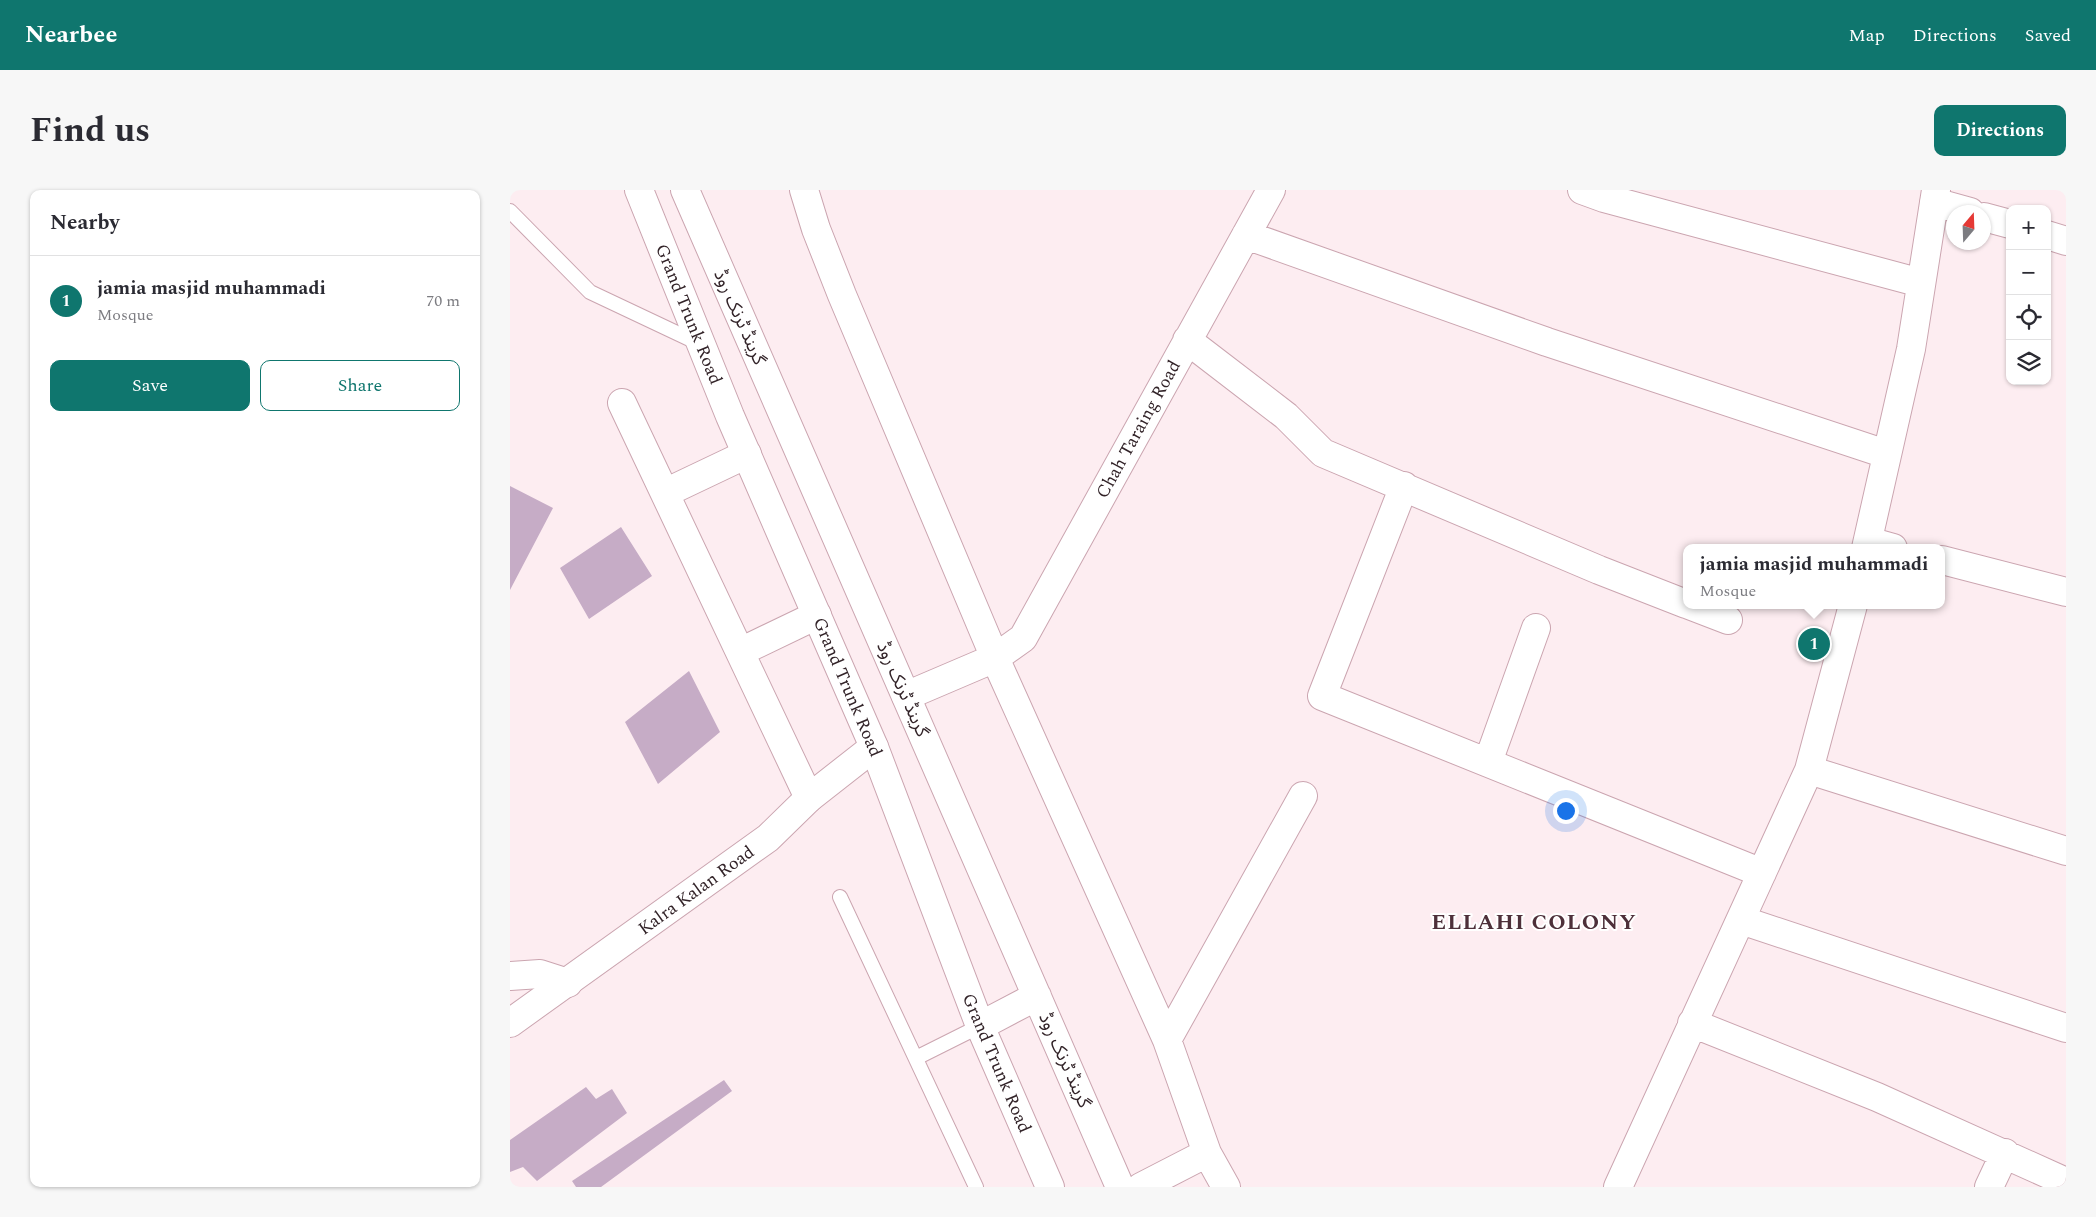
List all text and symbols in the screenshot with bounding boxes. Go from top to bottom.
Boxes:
text: Nearbee [25,17,117,53]
text: Map [1849,22,1885,49]
text: Directions [1913,22,1997,49]
text: Saved [2025,22,2071,49]
text: Find us [30,104,150,157]
button: Directions [1934,105,2066,156]
north arrow [1946,205,1991,250]
map controls [2006,205,2051,385]
button: + [2006,205,2051,250]
text: Nearby [50,207,120,239]
street label: Grand Trunk Road [648,240,729,389]
button: − [2006,250,2051,295]
street label: گرینڈ ٹرنک روڈ [707,265,773,370]
text: jamia masjid muhammadi [97,274,326,303]
text: 1 [62,289,70,313]
text: 70 m [426,289,460,313]
button: locate [2006,295,2051,340]
text: Mosque [97,303,154,327]
button: layers [2006,340,2051,385]
street label: Chah Taraing Road [1089,355,1188,503]
button: Save [50,360,250,411]
button: Share [260,360,460,411]
popup [1683,544,1945,609]
text: jamia masjid muhammadi [1700,550,1928,579]
text: Mosque [1700,579,1756,603]
street label: Grand Trunk Road [806,613,889,761]
pin: 1 [1798,625,1830,663]
street label: گرینڈ ٹرنک روڈ [870,637,936,742]
your location [1553,798,1579,824]
street label: Kalra Kalan Road [632,839,760,942]
district label: ELLAHI COLONY [1431,906,1637,939]
street label: Grand Trunk Road [955,989,1038,1137]
street label: گرینڈ ٹرنک روڈ [1032,1008,1098,1113]

